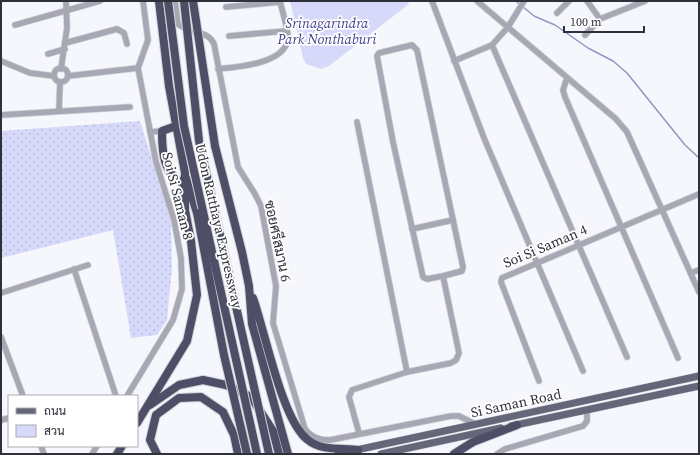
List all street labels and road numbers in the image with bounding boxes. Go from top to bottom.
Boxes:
street label: Udon Ratthaya Expressway [190,142,248,311]
street label: Soi Si Saman 8 [157,150,199,242]
street label: ซอยศรีสมาน 6 [260,198,296,284]
street label: Soi Si Saman 4 [500,219,590,273]
street label: Si Saman Road [469,384,563,422]

